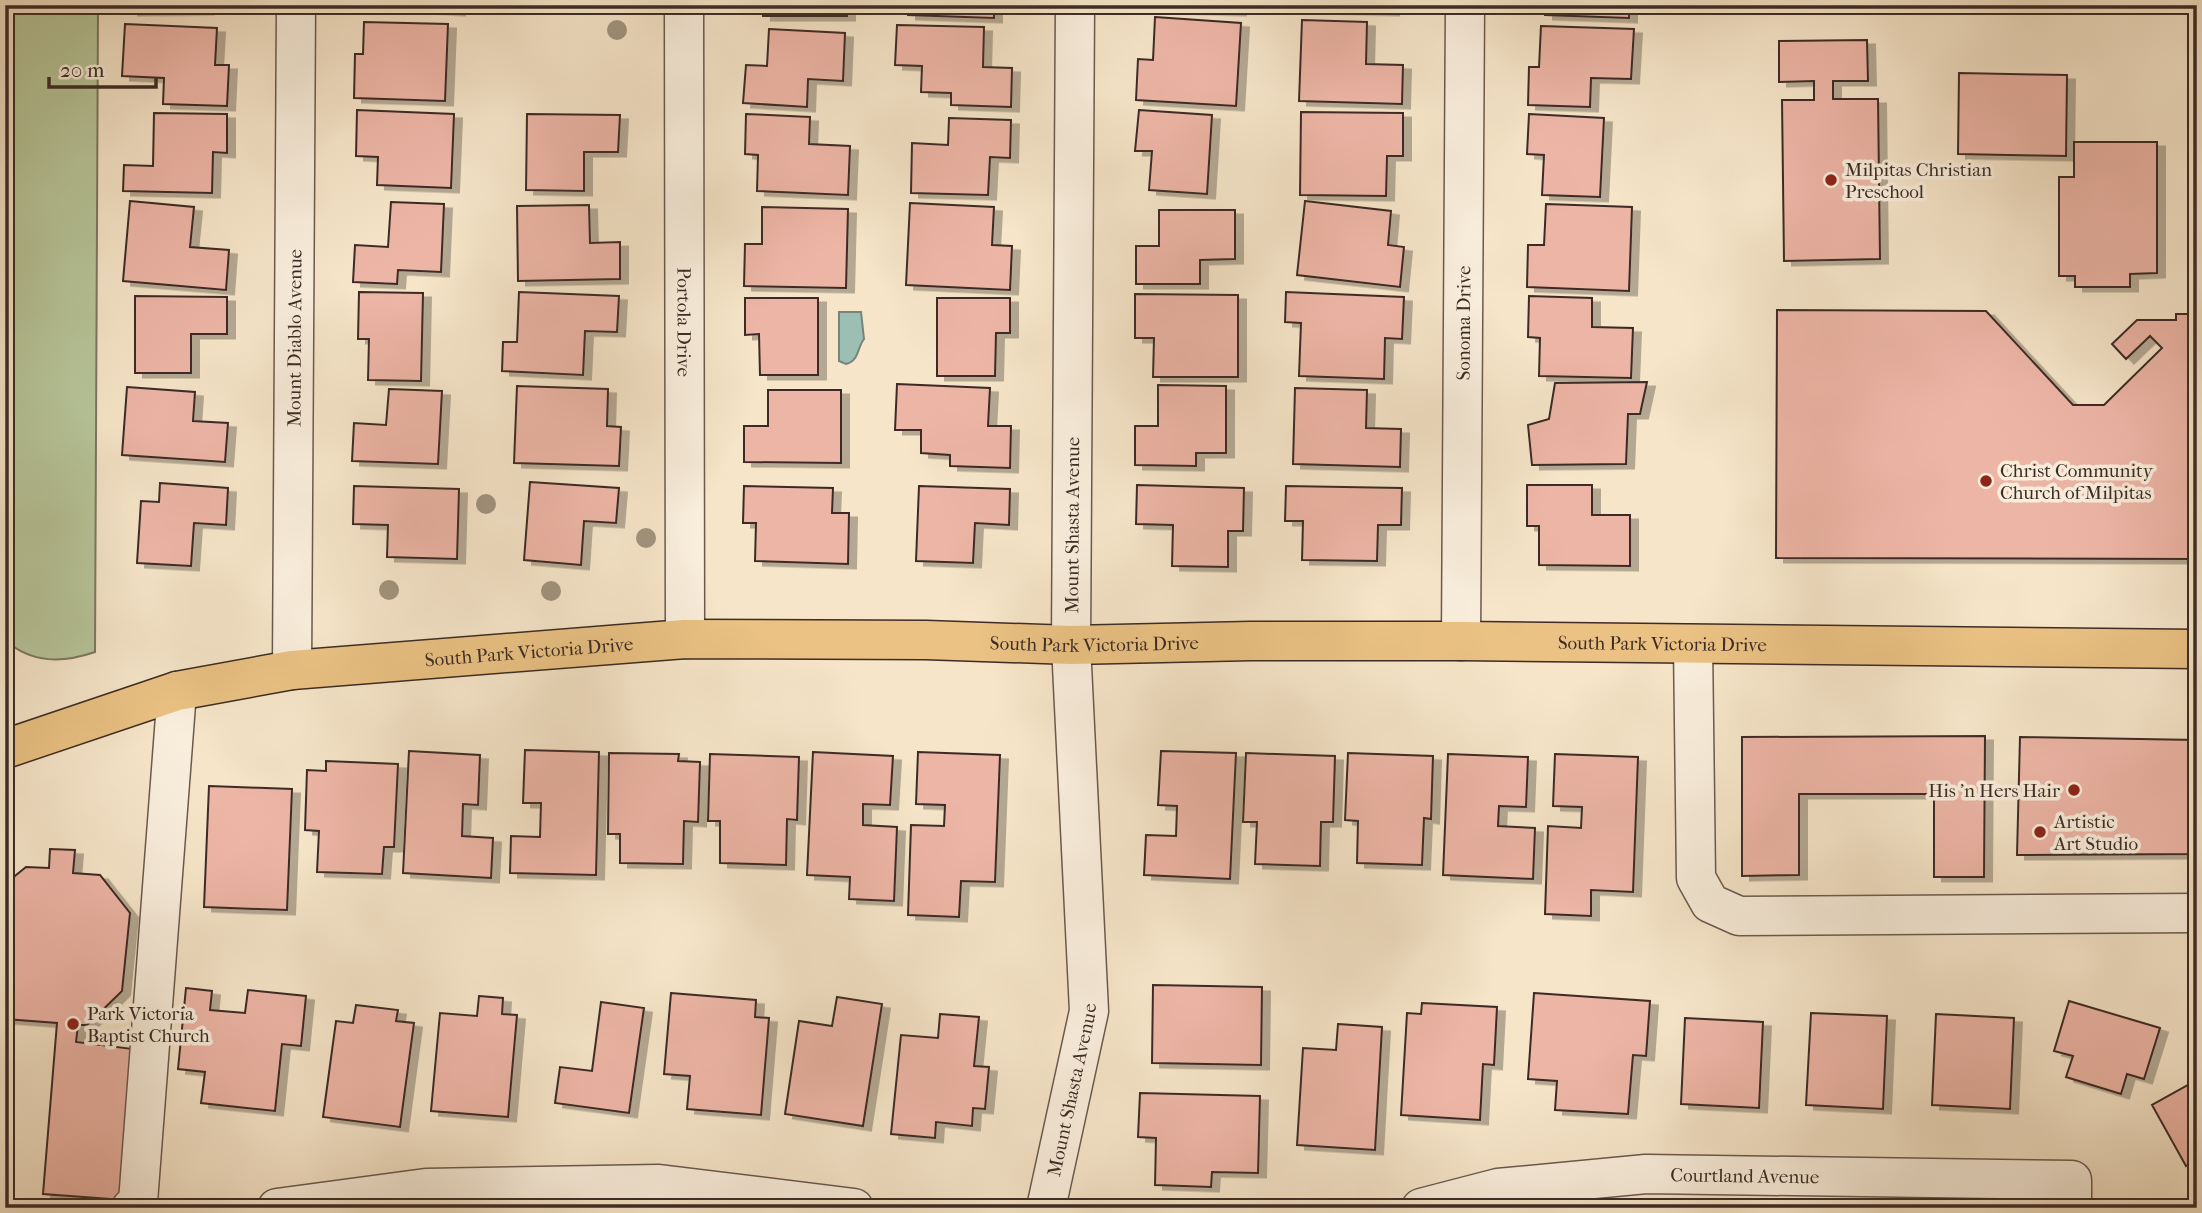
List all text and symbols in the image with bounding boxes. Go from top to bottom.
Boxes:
scale bar [49,46,156,90]
text: 20 m [60,58,105,82]
place label: Milpitas Christian Preschool [1845,159,1992,203]
marker: Milpitas Christian Preschool [1823,172,1839,188]
street label: Mount Diablo Avenue [283,249,307,427]
street label: Sonoma Drive [1453,265,1475,381]
street label: Portola Drive [672,267,695,377]
street label: Mount Shasta Avenue [1061,437,1084,613]
place label: Christ Community Church of Milpitas [2000,460,2154,504]
marker: Christ Community Church of Milpitas [1978,473,1994,489]
street label: South Park Victoria Drive [989,632,1199,657]
street label: South Park Victoria Drive [1558,632,1767,656]
street label: South Park Victoria Drive [424,633,634,671]
place label: His 'n Hers Hair [1928,780,2061,802]
marker: His 'n Hers Hair [2066,782,2082,798]
place label: Artistic Art Studio [2053,811,2138,855]
marker: Artistic Art Studio [2032,824,2048,840]
place label: Park Victoria Baptist Church [87,1003,210,1047]
street label: Mount Shasta Avenue [1043,1003,1101,1179]
marker: Park Victoria Baptist Church [65,1016,81,1032]
street label: Courtland Avenue [1670,1164,1819,1188]

